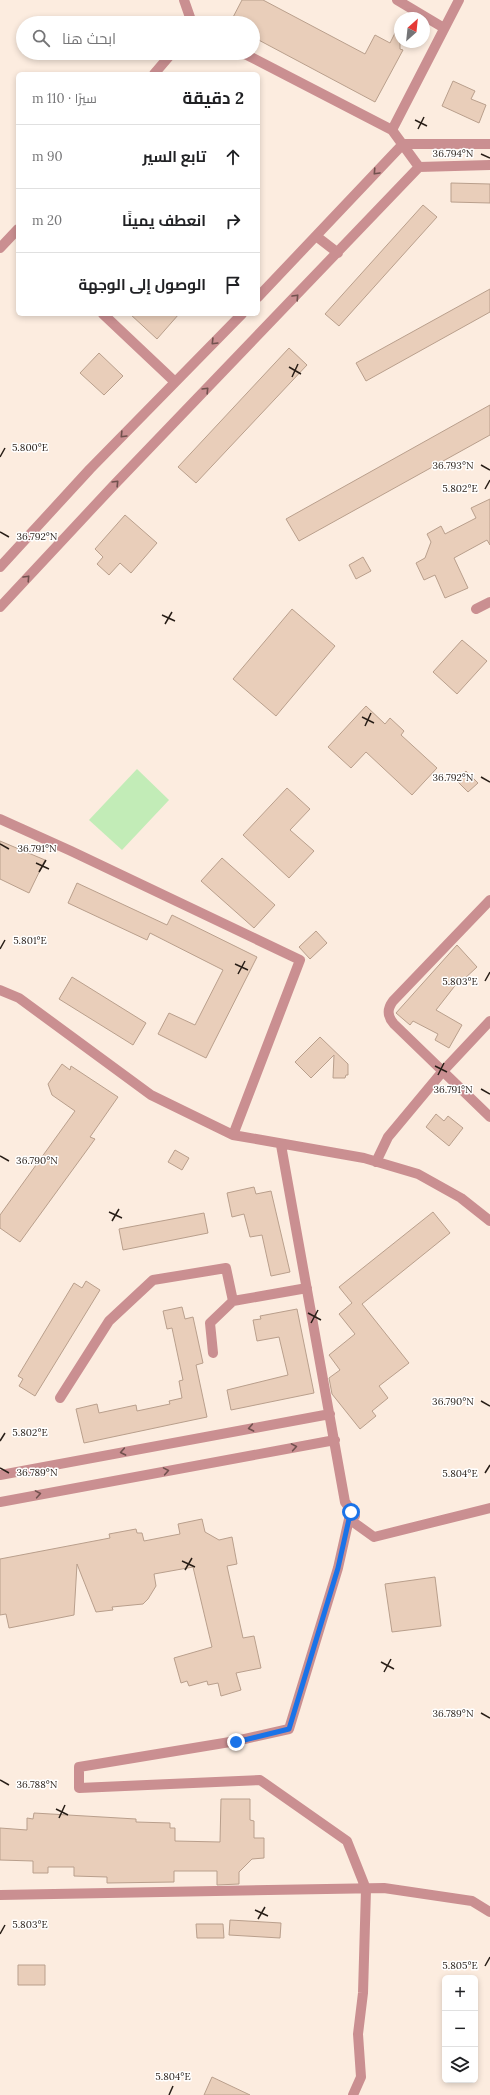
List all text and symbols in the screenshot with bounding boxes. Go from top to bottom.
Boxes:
north arrow [394,12,430,48]
search box [16,16,260,60]
icon: search [30,27,52,49]
text: ابحث هنا [62,29,116,48]
text: 2 دقيقة [182,87,244,109]
text: سيرًا · 110 m [32,90,97,107]
icon: ahead [222,146,244,168]
text: تابع السير [142,147,206,166]
text: 36.794°N [433,147,474,160]
text: 90 m [32,148,63,165]
one-way arrow [373,167,381,175]
icon: right [222,210,244,232]
text: انعطف يمينًا [122,211,206,230]
text: 20 m [32,212,62,229]
icon: arrive [222,274,244,296]
text: الوصول إلى الوجهة [79,275,206,294]
one-way arrow [292,294,299,301]
one-way arrow [211,337,219,345]
one-way arrow [201,387,208,395]
one-way arrow [121,430,128,438]
text: 5.800°E [12,441,48,454]
text: 36.793°N [432,459,474,472]
one-way arrow [111,481,118,488]
text: 5.802°E [442,482,478,495]
text: 36.792°N [17,530,58,543]
one-way arrow [22,575,29,583]
text: 36.792°N [433,771,474,784]
text: 36.791°N [17,842,57,855]
text: 5.801°E [13,934,47,947]
text: 5.803°E [442,975,478,988]
text: 36.791°N [433,1083,473,1096]
text: 36.790°N [16,1154,58,1167]
text: 36.790°N [432,1395,474,1408]
one-way arrow [248,1424,254,1432]
text: 5.802°E [12,1426,48,1439]
one-way arrow [291,1443,297,1452]
one-way arrow [120,1447,126,1456]
text: 36.789°N [16,1466,58,1479]
one-way arrow [163,1467,169,1475]
text: 5.804°E [442,1467,478,1480]
one-way arrow [35,1491,41,1499]
route start [342,1503,360,1521]
text: 36.789°N [432,1707,474,1720]
route end [227,1733,245,1751]
text: 36.788°N [16,1778,58,1791]
text: 5.803°E [12,1918,48,1931]
text: 5.805°E [442,1959,478,1972]
map controls [442,1975,478,2083]
button: + [442,1975,478,2011]
button: − [442,2011,478,2047]
button: layers [442,2047,478,2083]
text: 5.804°E [155,2070,191,2083]

